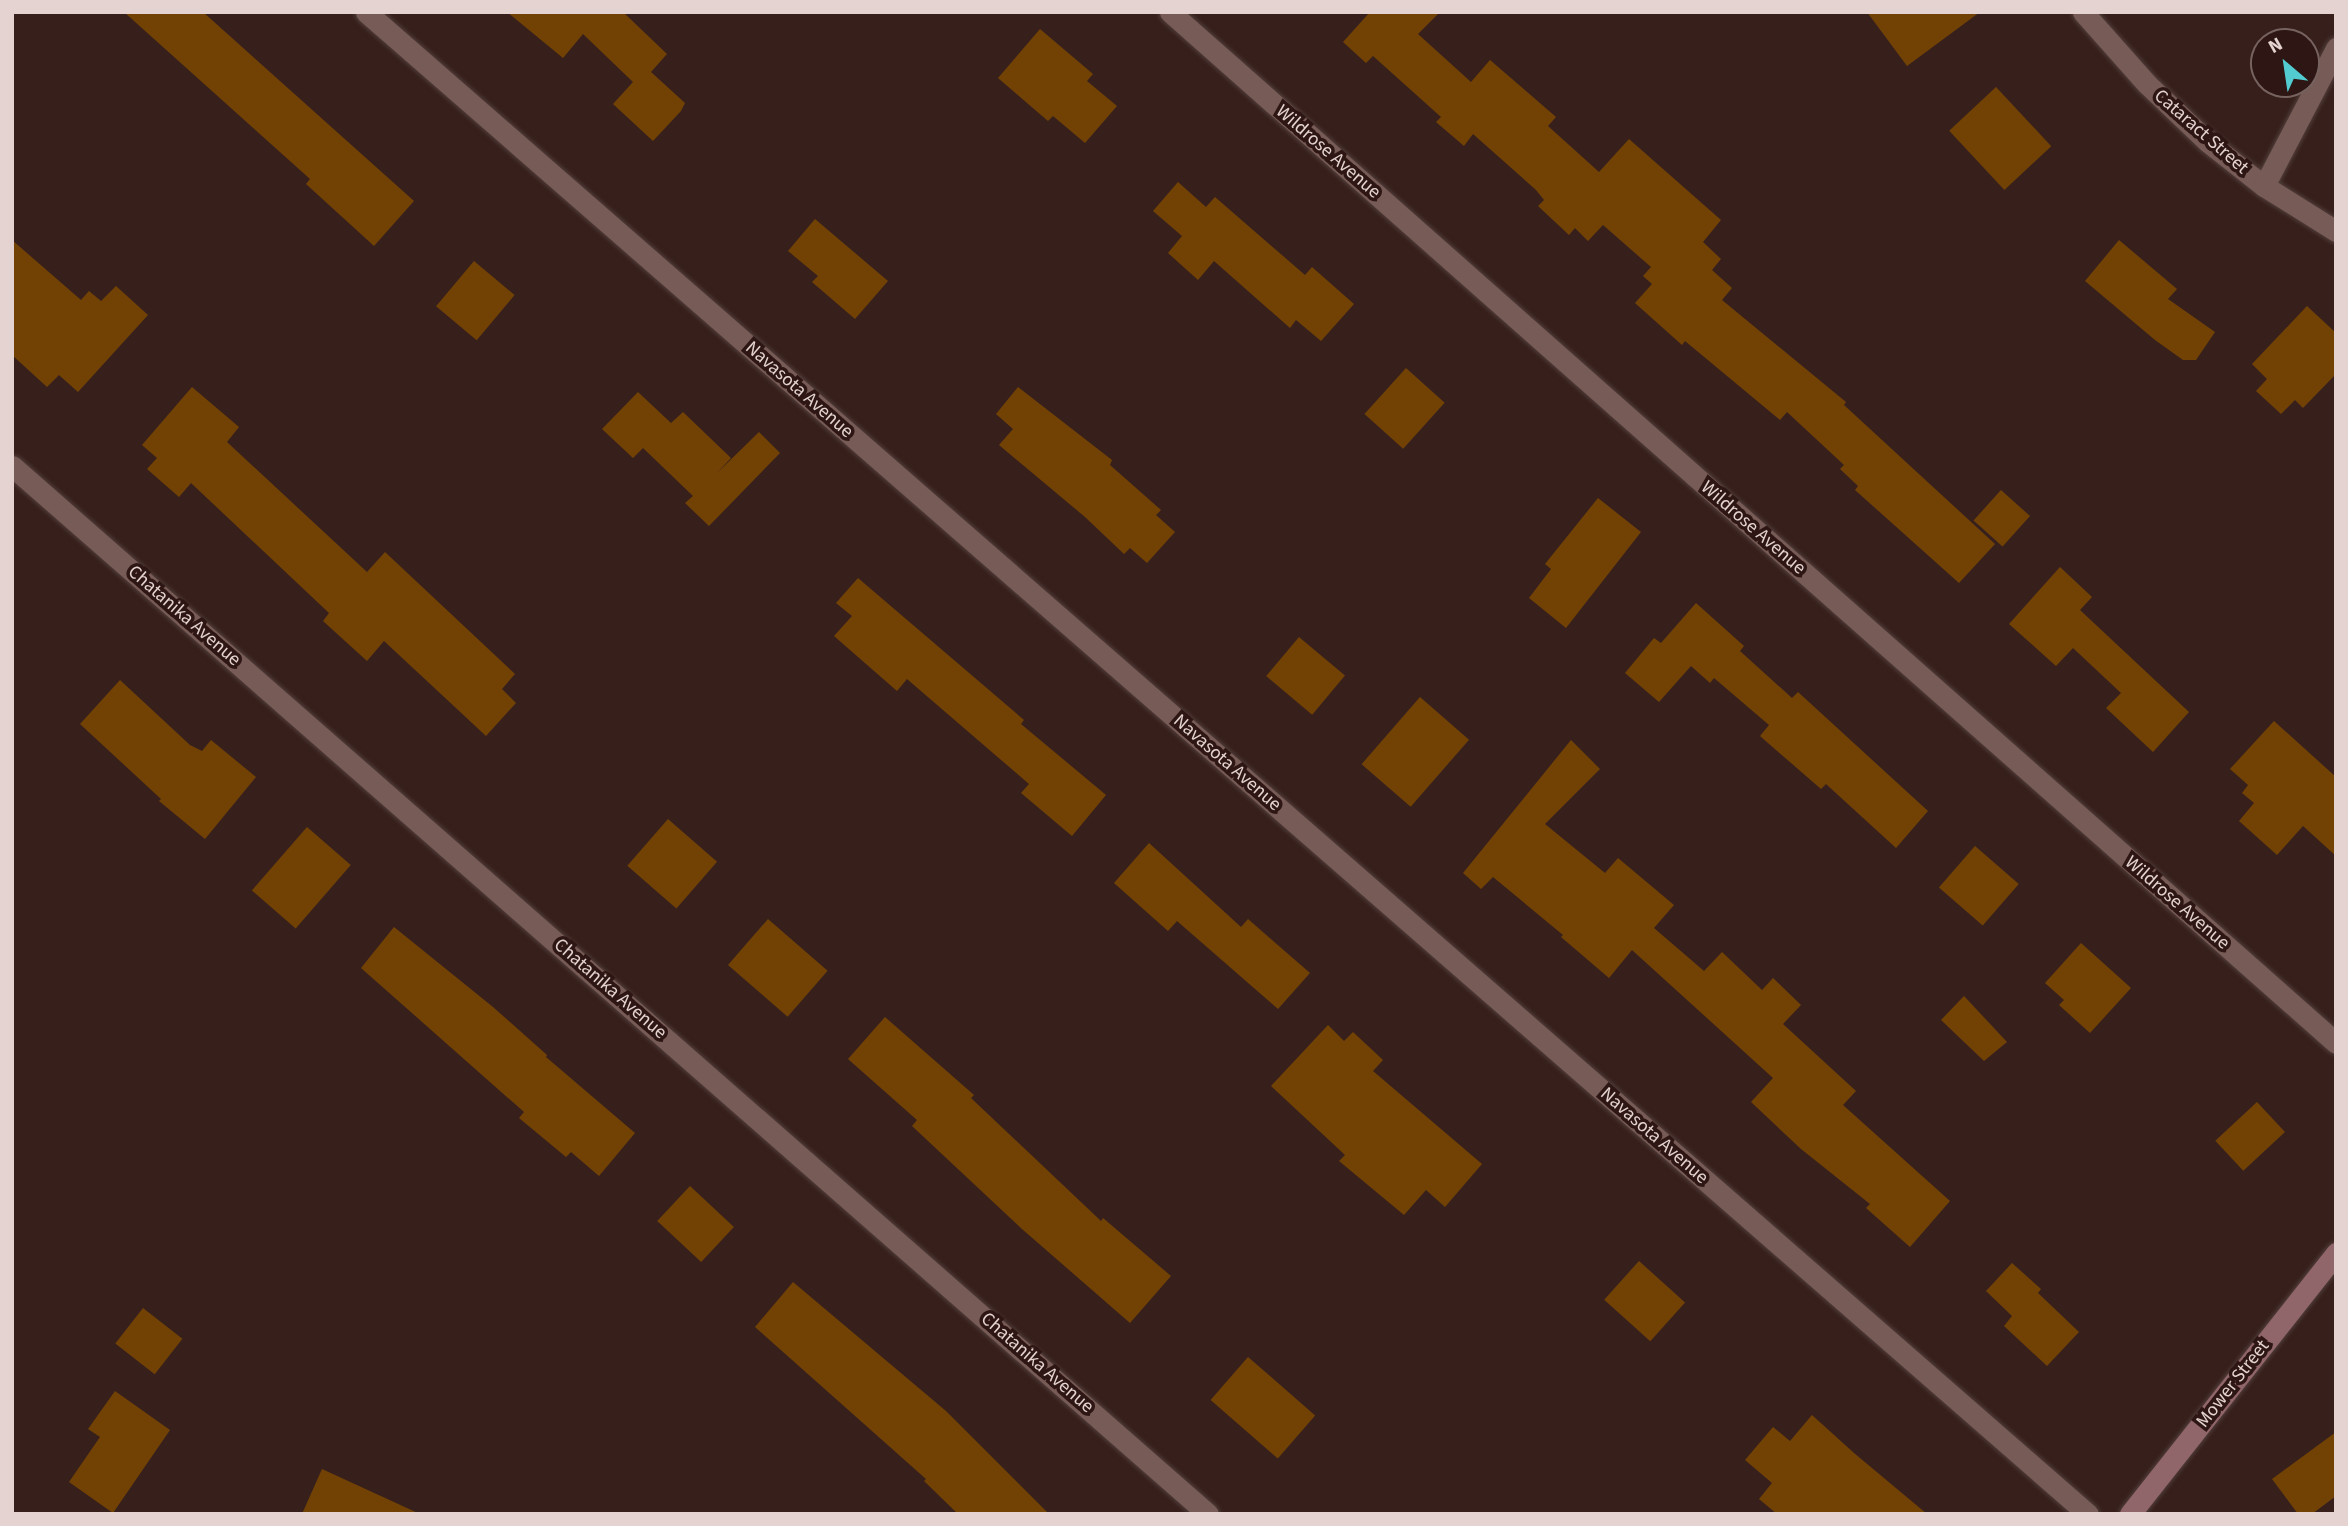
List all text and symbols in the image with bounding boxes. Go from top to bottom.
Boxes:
north arrow [2250,28,2320,98]
text: N [2263,31,2288,61]
street label: Cataract Street [2149,85,2253,179]
street label: Wildrose Avenue [1271,100,1385,204]
street label: Navasota Avenue [740,337,858,443]
street label: Wildrose Avenue [1696,476,1810,580]
street label: Chatanika Avenue [123,561,245,671]
street label: Navasota Avenue [1168,710,1286,816]
street label: Wildrose Avenue [2120,851,2234,955]
street label: Chatanika Avenue [549,934,671,1044]
street label: Navasota Avenue [1595,1083,1713,1189]
street label: Chatanika Avenue [976,1308,1098,1418]
street label: Mower Street [2192,1336,2274,1432]

